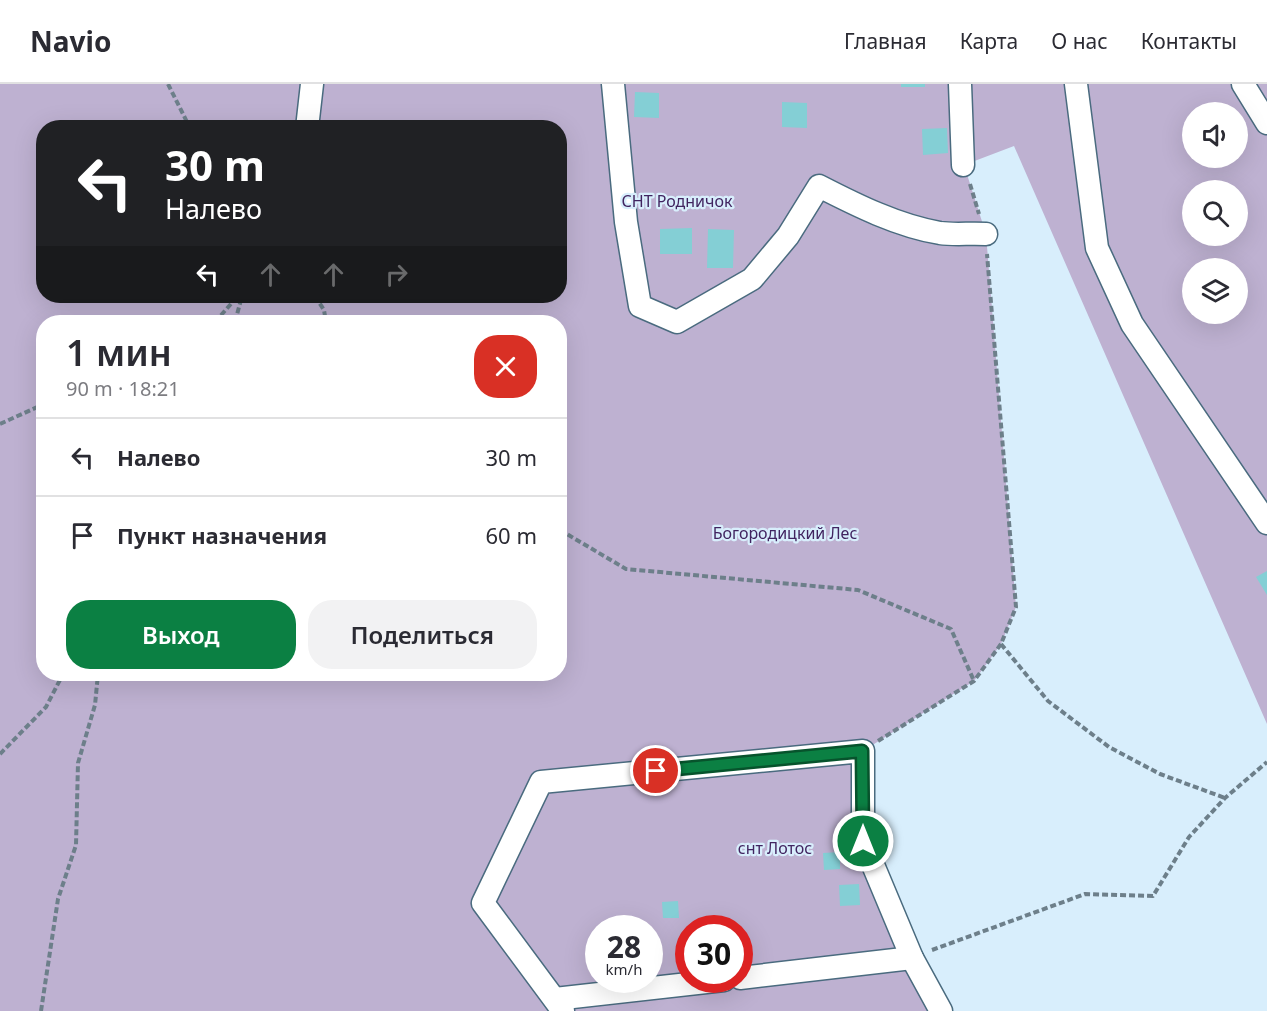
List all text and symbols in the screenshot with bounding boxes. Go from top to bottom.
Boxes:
text: Navio [30,22,111,60]
text: Главная [844,27,927,55]
text: Карта [960,27,1018,55]
text: О нас [1051,27,1108,55]
text: Контакты [1141,27,1237,55]
map controls [1182,102,1248,324]
button: sound [1182,102,1248,168]
text: 30 m [165,136,265,193]
icon: left [66,144,144,222]
button: search [1182,180,1248,246]
text: Налево [165,190,262,227]
park label: СНТ Родничок [622,190,733,212]
icon: left [191,258,224,291]
icon: ahead [254,258,287,291]
icon: ahead [317,258,350,291]
icon: right [380,258,413,291]
button: layers [1182,258,1248,324]
text: 1 мин [66,328,172,377]
button: close [474,335,537,398]
text: 90 m · 18:21 [66,375,180,402]
icon: left [66,441,99,474]
text: Налево [117,442,200,472]
text: 30 m [486,442,537,472]
icon: arrive [66,519,99,552]
text: Пункт назначения [117,520,327,550]
text: 60 m [486,520,537,550]
park label: Богородицкий Лес [713,522,857,544]
button: Выход [66,600,296,669]
button: Поделиться [308,600,537,669]
pin [630,745,681,796]
icon: arrive [639,754,672,787]
position arrow [831,809,895,873]
park label: снт Лотос [738,837,812,859]
speed limit sign: 30 [675,915,753,993]
text: 28 [607,926,641,967]
text: km/h [606,959,642,979]

